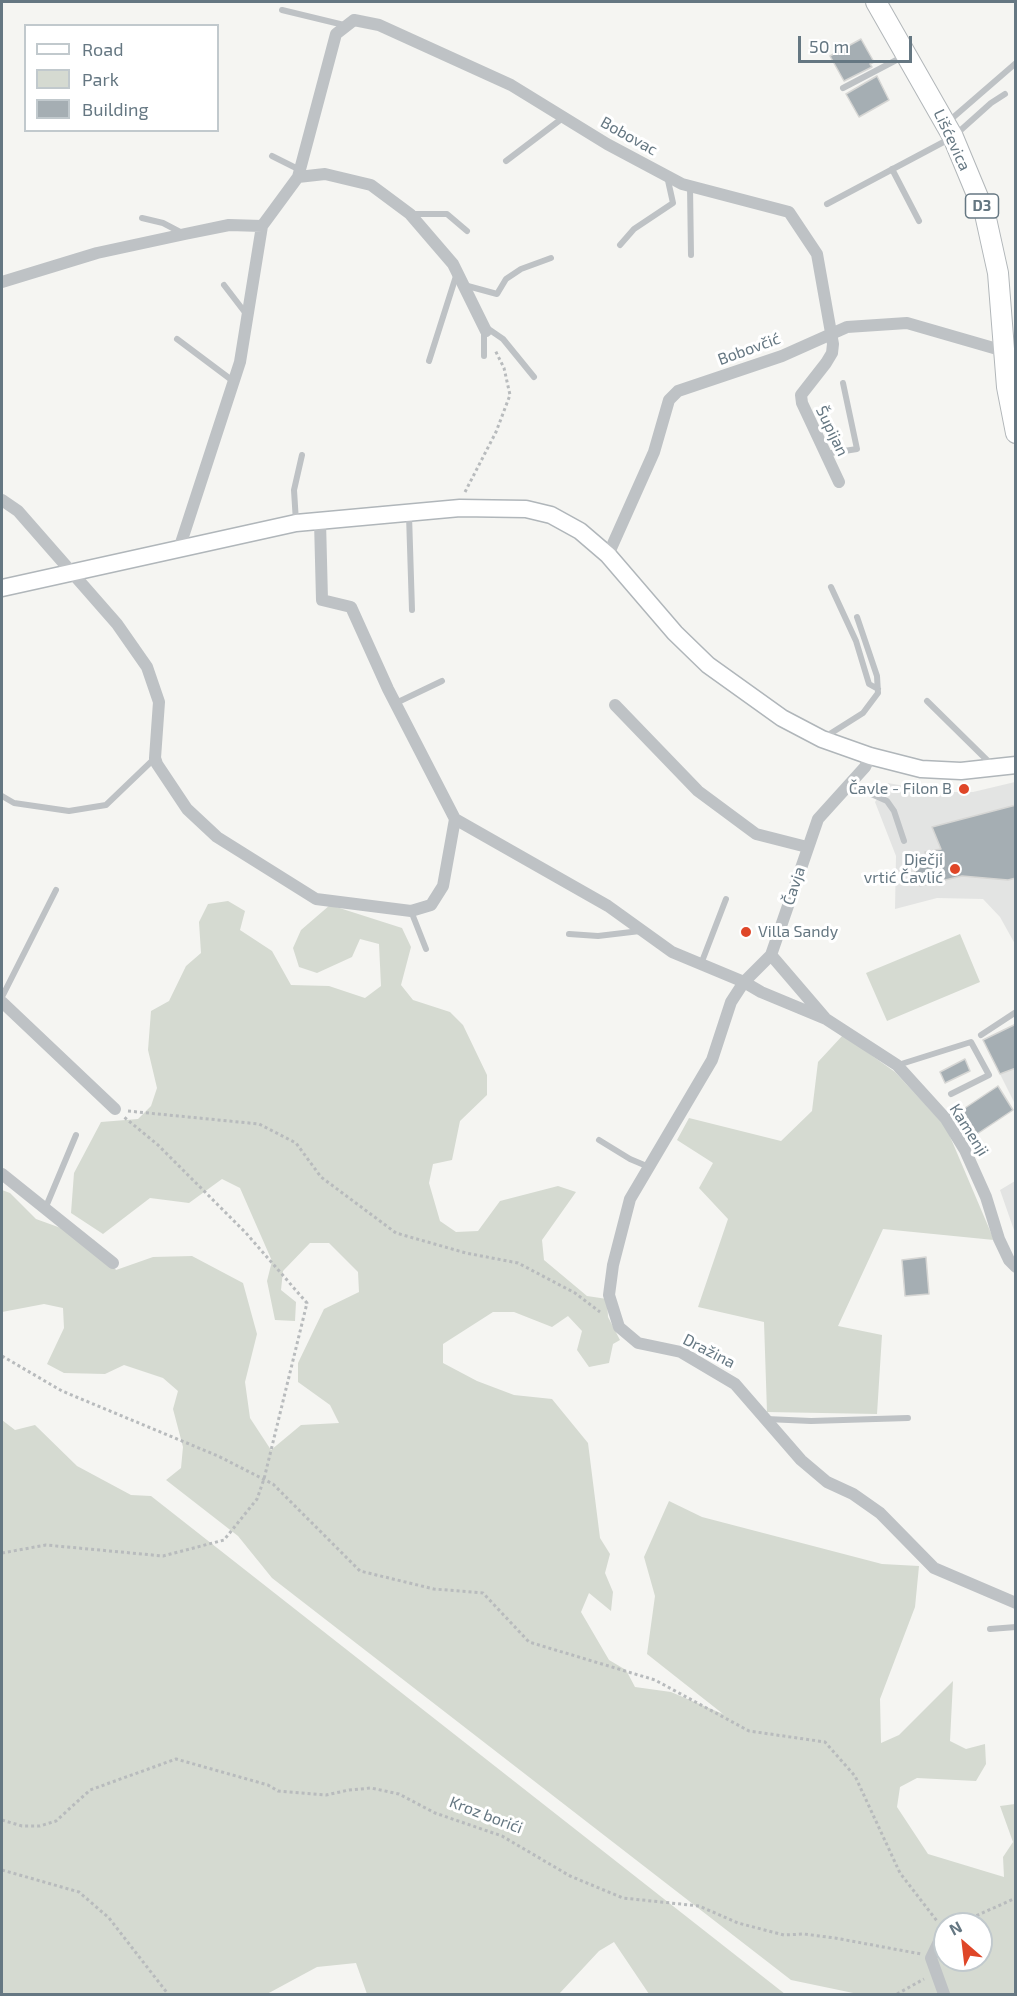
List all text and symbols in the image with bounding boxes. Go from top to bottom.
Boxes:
legend [24,24,219,132]
scale bar [801,24,915,62]
text: 50 m [809,35,849,57]
text: Road [82,38,123,60]
text: Park [82,68,119,90]
text: Building [82,98,149,120]
street label: Lišćevica [929,106,975,174]
street label: Bobovac [597,113,661,159]
road number: D3 [966,194,998,218]
street label: Bobovčić [715,329,783,369]
street label: Šupijan [812,403,852,459]
place label: Čavle - Filon B [849,779,952,799]
marker: Čavle - Filon B [957,782,971,796]
place label: Dječji vrtić Čavlić [864,850,943,888]
marker: Dječji vrtić Čavlić [948,862,962,876]
street label: Čavja [779,864,809,908]
place label: Villa Sandy [758,922,838,942]
marker: Villa Sandy [739,925,753,939]
street label: Kamenji [945,1100,993,1160]
street label: Dražina [680,1330,738,1372]
street label: Kroz borići [447,1792,525,1838]
north arrow [933,1912,993,1972]
text: N [946,1916,965,1939]

